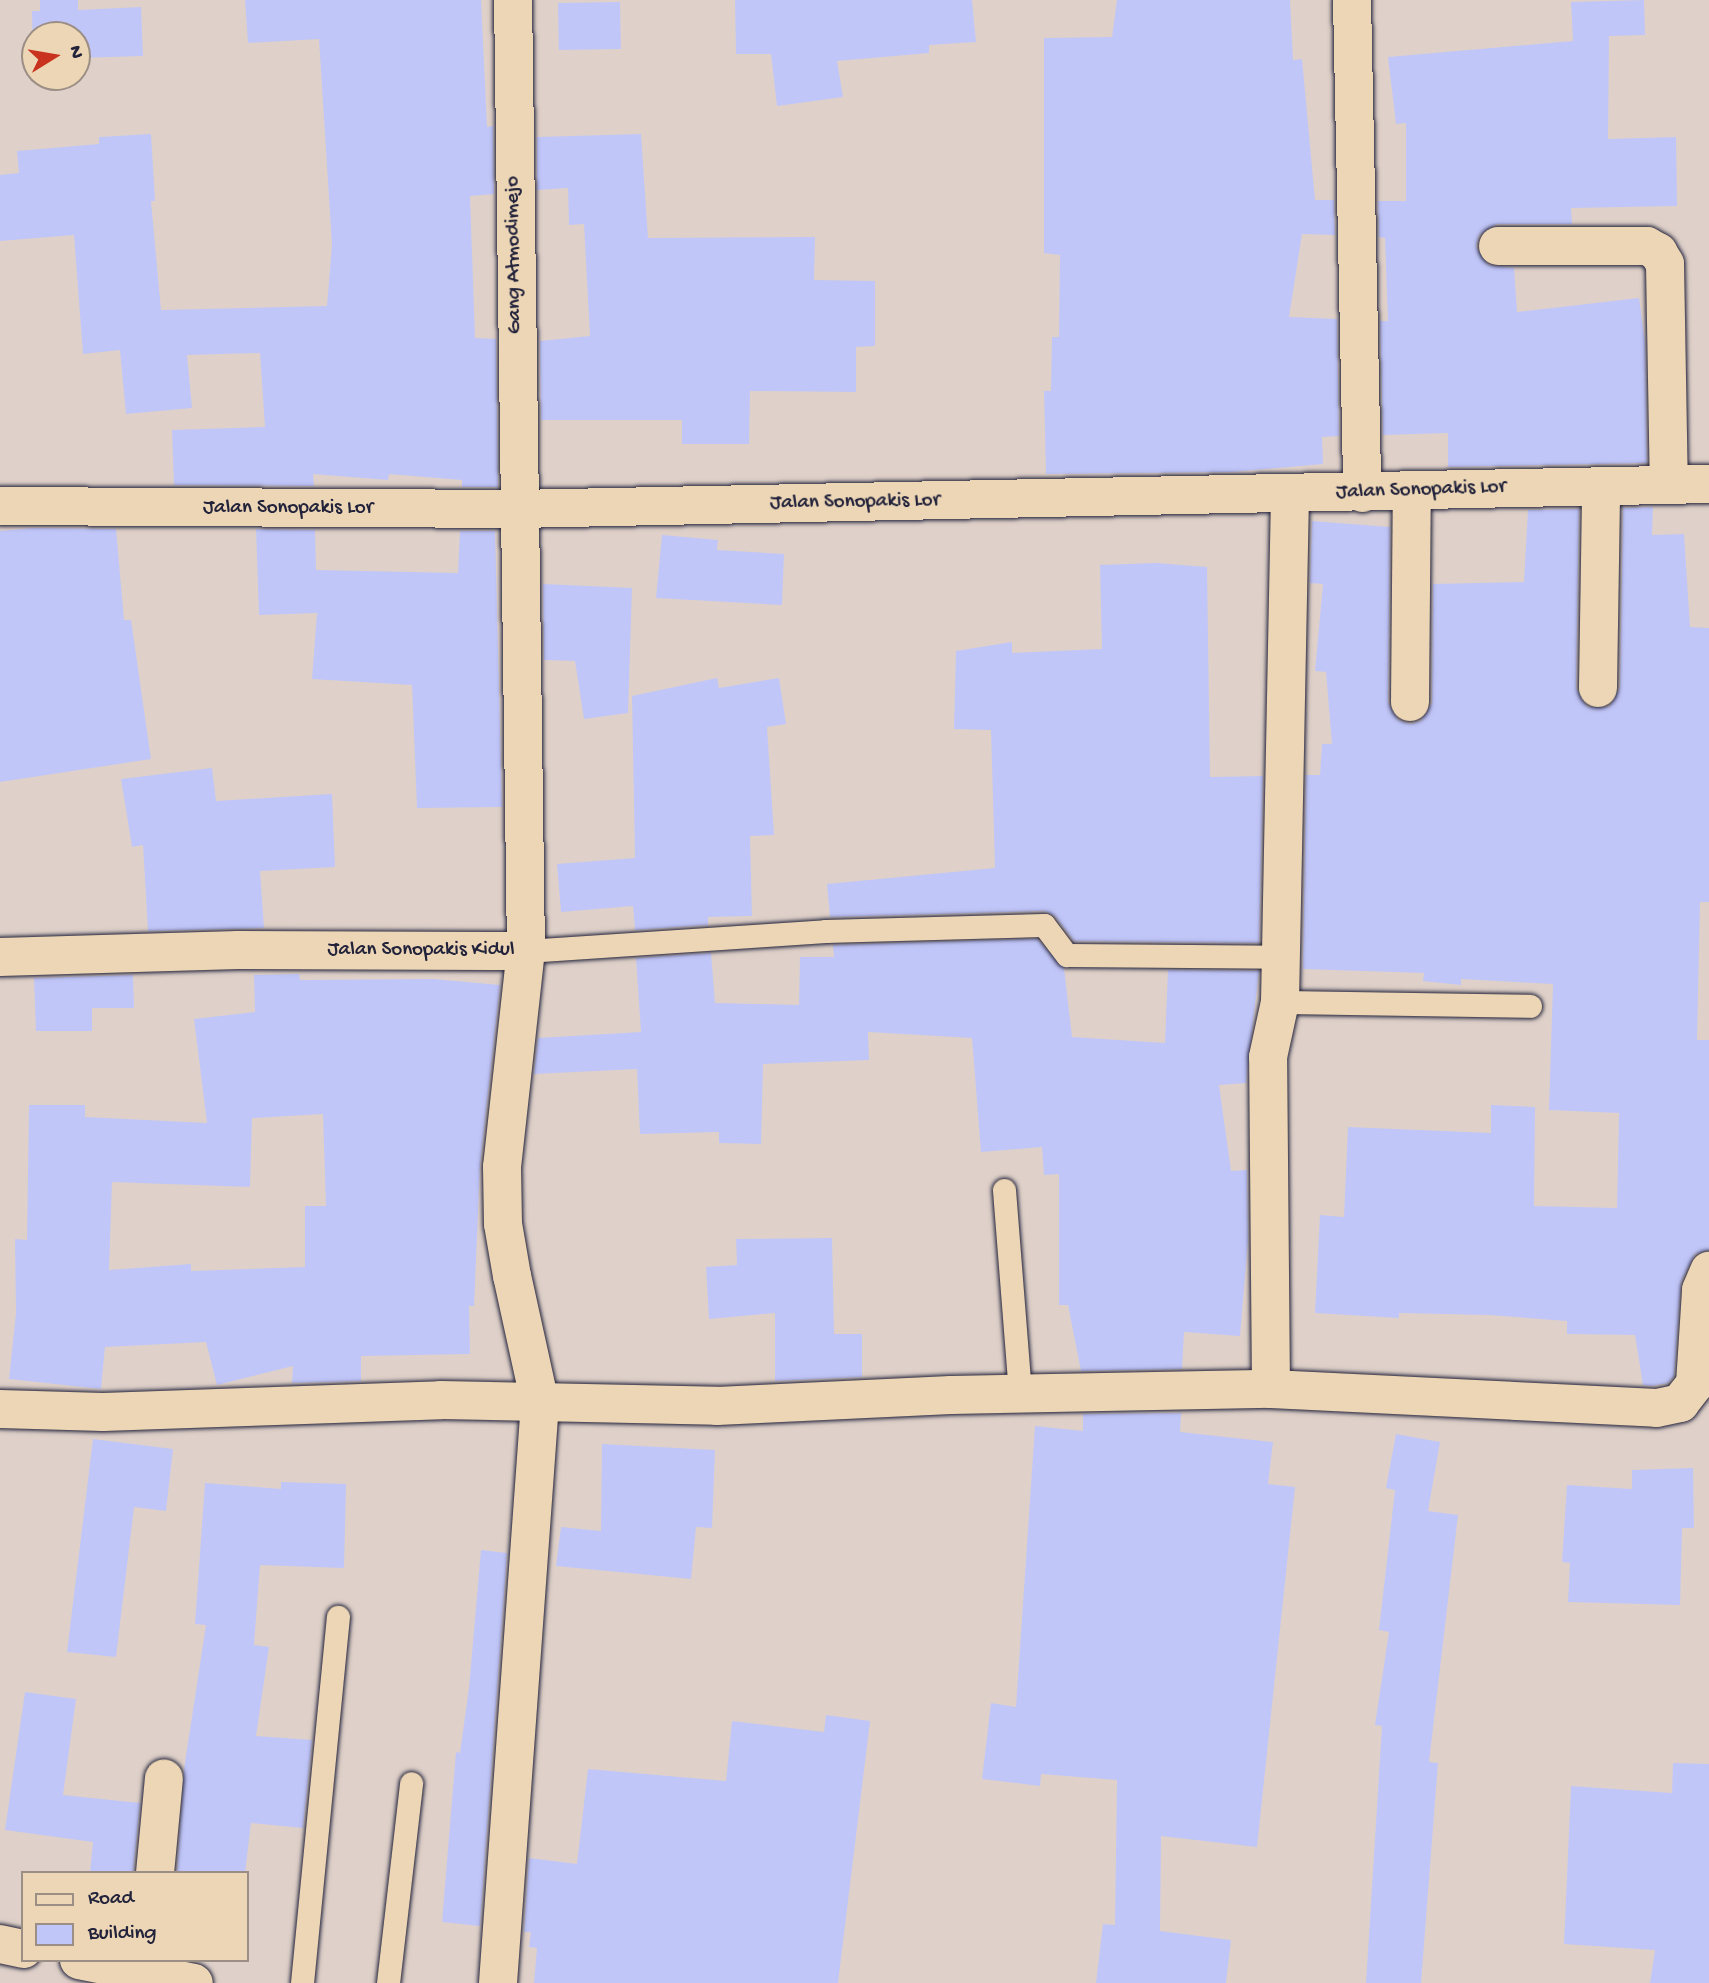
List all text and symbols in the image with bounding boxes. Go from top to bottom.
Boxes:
north arrow [21,21,91,91]
text: N [63,44,88,61]
street label: Gang Atmodimejo [501,176,529,334]
street label: Jalan Sonopakis Lor [1336,475,1506,507]
street label: Jalan Sonopakis Lor [770,489,940,517]
street label: Jalan Sonopakis Lor [203,496,373,522]
street label: Jalan Sonopakis Kidul [327,938,515,964]
legend [21,1871,248,1962]
text: Road [88,1887,134,1912]
text: Building [88,1922,157,1947]

